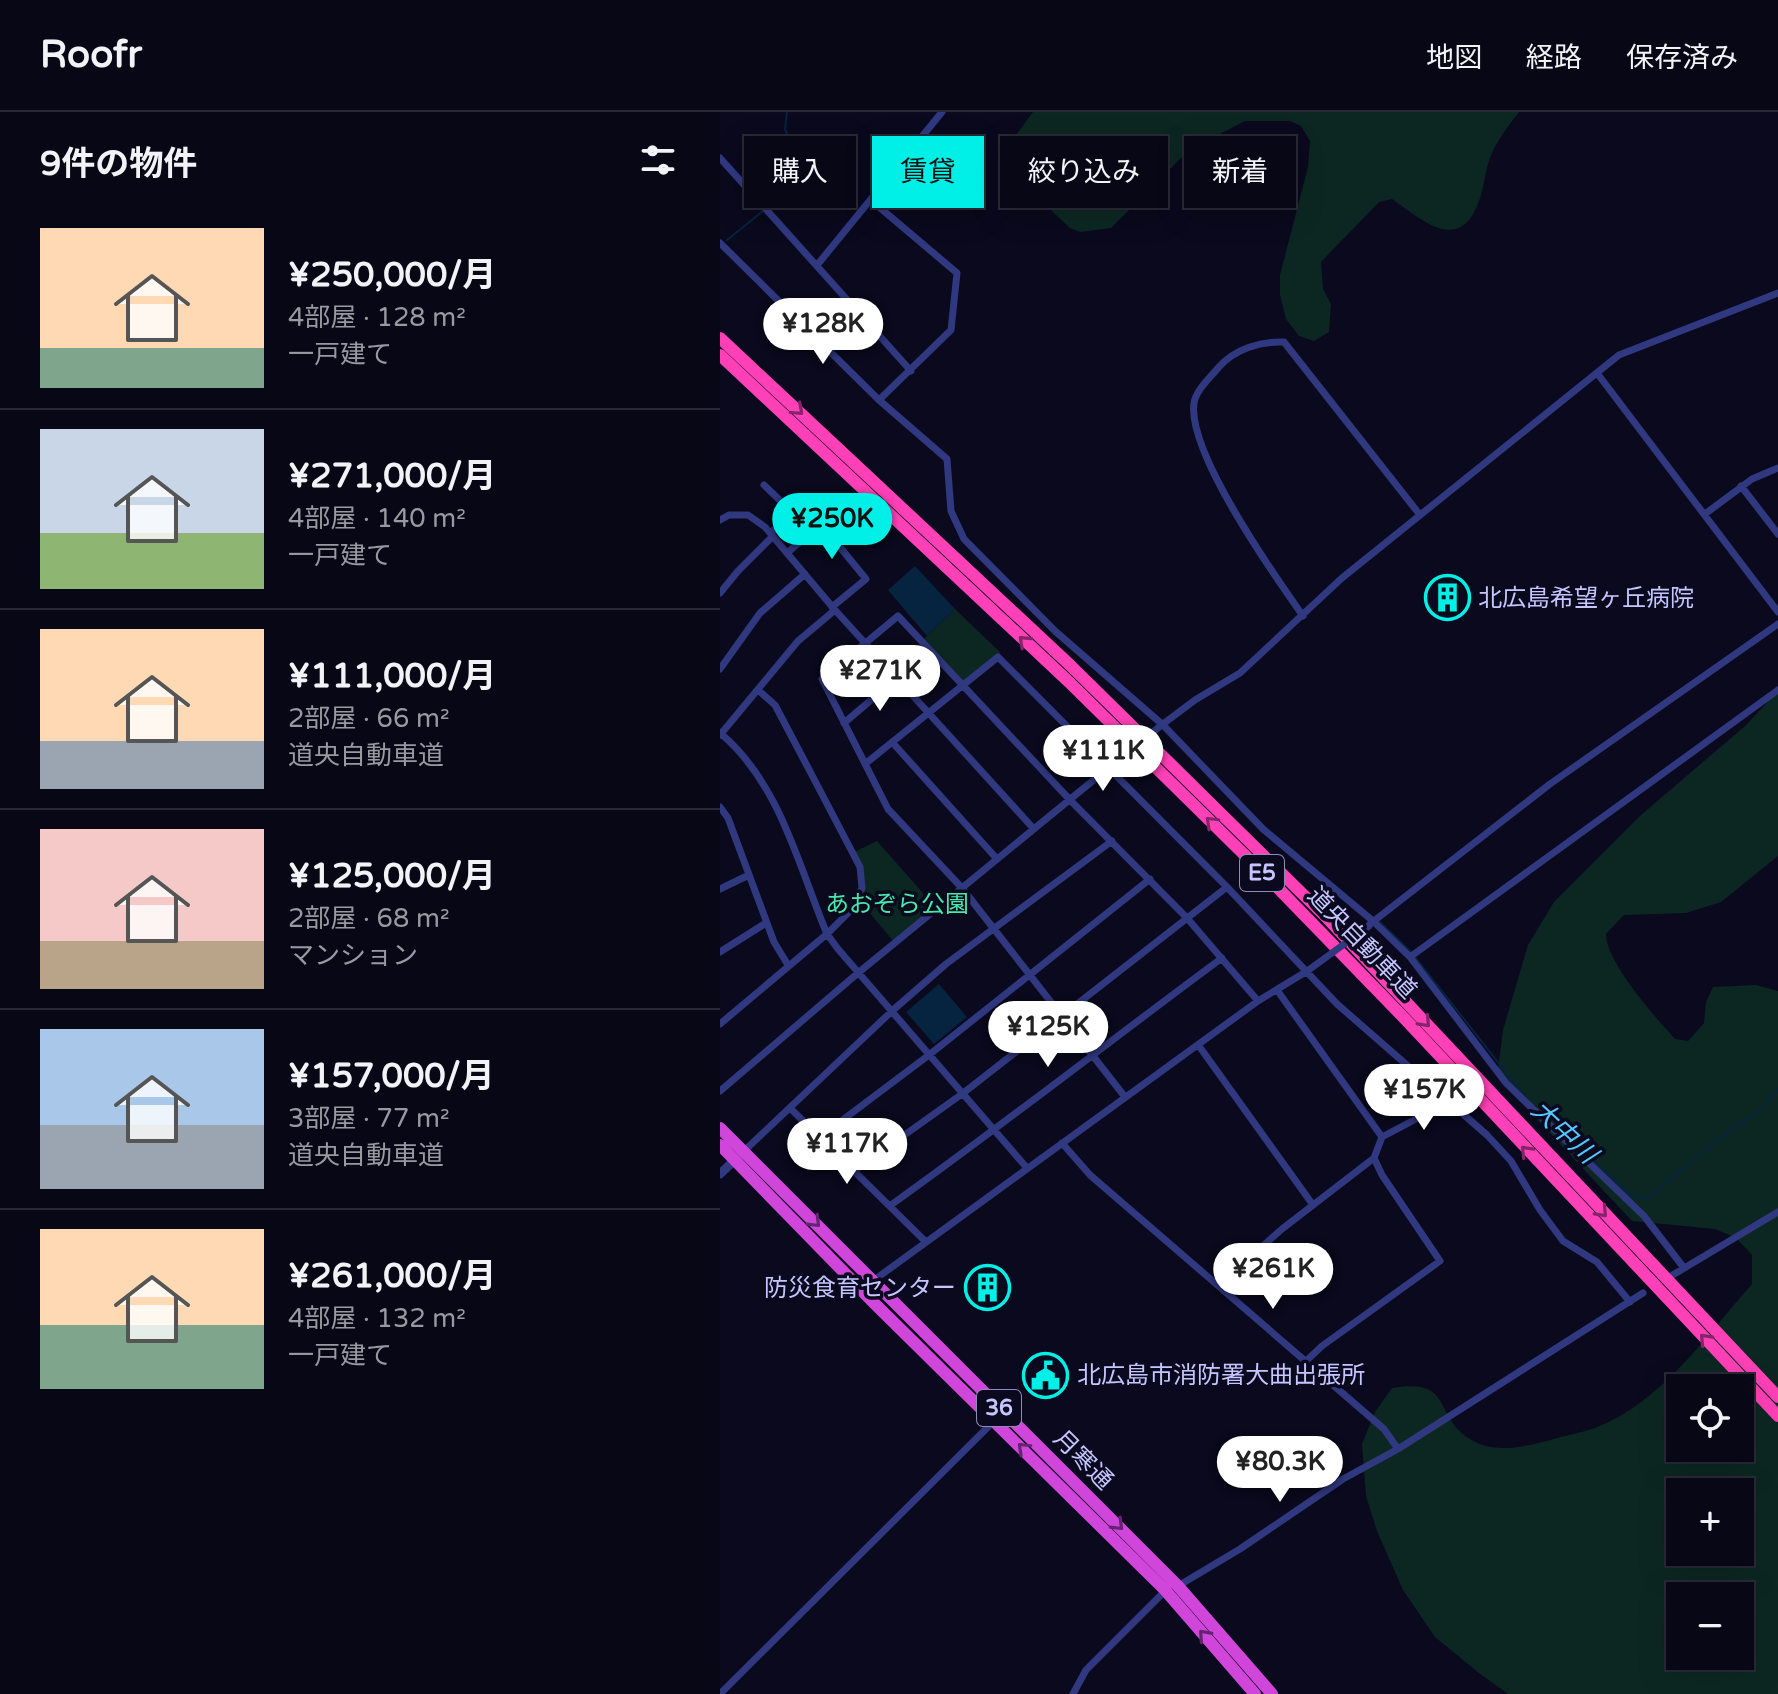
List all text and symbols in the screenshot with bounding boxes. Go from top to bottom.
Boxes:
text: Roofr [40,32,142,78]
text: 地図 [1426,41,1482,75]
text: 経路 [1526,41,1582,75]
text: 保存済み [1626,41,1738,75]
chip: 購入 [744,136,856,208]
chip: 賃貸 [872,136,984,208]
chip: 絞り込み [1000,136,1168,208]
chip: 新着 [1184,136,1296,208]
icon: filters [636,138,680,182]
text: 9件の物件 [40,144,197,185]
text: ¥250,000/月 [288,255,496,296]
icon: home [104,260,200,356]
pin: ¥128K [767,298,879,366]
text: 4部屋 · 128 m² [288,302,466,333]
text: ¥128K [781,308,865,339]
text: 一戸建て [288,339,392,370]
one-way arrow [789,401,803,416]
text: ¥271,000/月 [288,456,496,497]
icon: home [104,461,200,557]
pin: ¥250K [776,493,888,561]
text: 4部屋 · 140 m² [288,503,466,534]
text: ¥250K [790,503,874,534]
text: 一戸建て [288,540,392,571]
building icon: 北広島希望ヶ丘病院 [1423,574,1471,622]
place label: 北広島希望ヶ丘病院 [1478,584,1694,613]
one-way arrow [1019,635,1033,650]
pin: ¥271K [824,645,936,713]
text: ¥271K [838,655,922,686]
text: ¥111,000/月 [288,656,496,697]
icon: home [104,661,200,757]
text: 2部屋 · 66 m² [288,703,450,734]
pin: ¥111K [1047,725,1159,793]
text: ¥111K [1061,735,1145,766]
text: 道央自動車道 [288,740,444,771]
one-way arrow [1206,816,1220,831]
road number: E5 [1240,855,1284,891]
text: ¥125,000/月 [288,856,496,897]
icon: home [104,861,200,957]
street label: 道央自動車道 [1302,881,1422,1005]
park label: あおぞら公園 [825,890,969,919]
text: 2部屋 · 68 m² [288,903,450,934]
text: マンション [288,940,418,971]
pin: ¥125K [992,1001,1104,1069]
text: ¥125K [1006,1011,1090,1042]
one-way arrow [1416,1012,1430,1027]
text: ¥157,000/月 [288,1056,495,1097]
icon: home [104,1061,200,1157]
pin: ¥157K [1368,1064,1480,1132]
text: ¥157K [1382,1074,1466,1105]
water label: 大中川 [1525,1094,1605,1172]
text: 3部屋 · 77 m² [288,1103,450,1134]
pin: ¥117K [791,1118,903,1186]
text: ¥117K [805,1128,889,1159]
text: 道央自動車道 [288,1140,444,1171]
one-way arrow [1522,1145,1536,1160]
one-way arrow [1593,1203,1608,1217]
one-way arrow [806,1213,820,1227]
pin: ¥261K [1217,1243,1329,1311]
text: ¥261K [1231,1253,1315,1284]
text: ¥261,000/月 [288,1256,496,1297]
icon: home [104,1261,200,1357]
building icon: 防災食育センター [963,1264,1011,1312]
place label: 防災食育センター [764,1274,956,1303]
text: 4部屋 · 132 m² [288,1303,466,1334]
one-way arrow [1700,1334,1715,1348]
text: 一戸建て [288,1340,392,1371]
public building icon: 北広島市消防署大曲出張所 [1022,1351,1070,1399]
place label: 北広島市消防署大曲出張所 [1077,1361,1365,1390]
map controls [1666,1374,1754,1670]
button: locate [1666,1374,1754,1462]
road number: 36 [977,1390,1021,1426]
street label: 月寒通 [1047,1424,1119,1496]
pin: ¥80.3K [1215,1436,1345,1504]
one-way arrow [1018,1443,1032,1458]
text: ¥80.3K [1235,1446,1325,1477]
button: + [1666,1478,1754,1566]
one-way arrow [1108,1516,1123,1530]
button: − [1666,1582,1754,1670]
one-way arrow [1199,1629,1214,1644]

